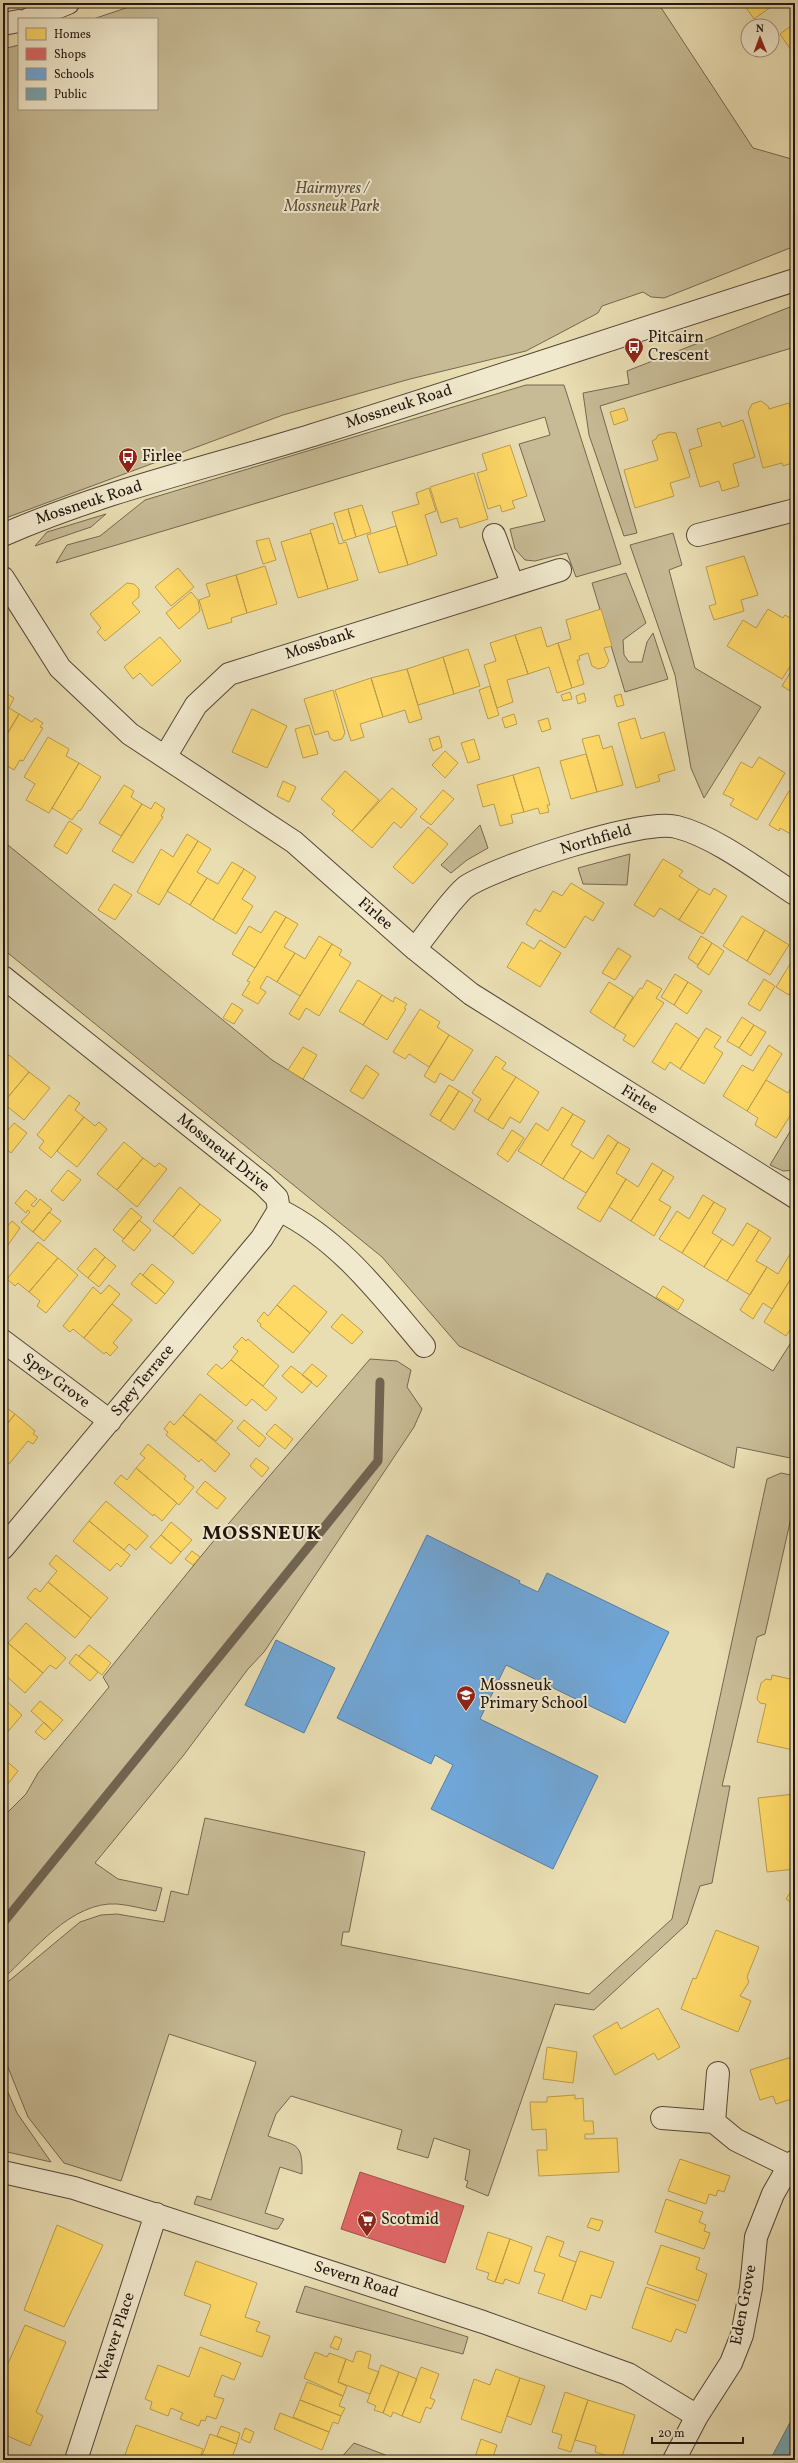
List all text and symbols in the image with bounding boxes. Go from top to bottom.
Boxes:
legend [18,18,158,110]
north arrow [740,18,780,58]
text: N [756,22,764,37]
text: Homes [54,27,91,43]
text: Shops [54,47,86,63]
text: Schools [54,67,94,83]
text: Public [54,87,87,103]
park label: Hairmyres / Mossneuk Park [283,178,380,218]
place label: Pitcairn Crescent [648,327,710,367]
bus stop icon: Pitcairn Crescent [623,336,645,364]
street label: Mossneuk Road [343,379,455,435]
bus stop icon: Firlee [117,446,139,474]
place label: Firlee [142,446,182,468]
street label: Mossneuk Road [33,475,145,531]
street label: Mossbank [282,622,358,666]
street label: Northfield [558,819,634,861]
street label: Firlee [353,893,397,935]
street label: Firlee [616,1080,662,1120]
street label: Mossneuk Drive [172,1109,274,1197]
street label: Spey Terrace [106,1340,180,1422]
street label: Spey Grove [18,1348,94,1414]
district label: MOSSNEUK [202,1520,322,1548]
place label: Mossneuk Primary School [480,1675,588,1715]
school or university icon: Mossneuk Primary School [455,1684,477,1712]
supermarket icon: Scotmid [356,2209,378,2237]
place label: Scotmid [381,2209,439,2231]
street label: Severn Road [311,2256,401,2304]
street label: Eden Grove [725,2263,763,2347]
street label: Weaver Place [91,2290,141,2384]
scale bar [652,2419,743,2445]
text: 20 m [658,2426,685,2442]

